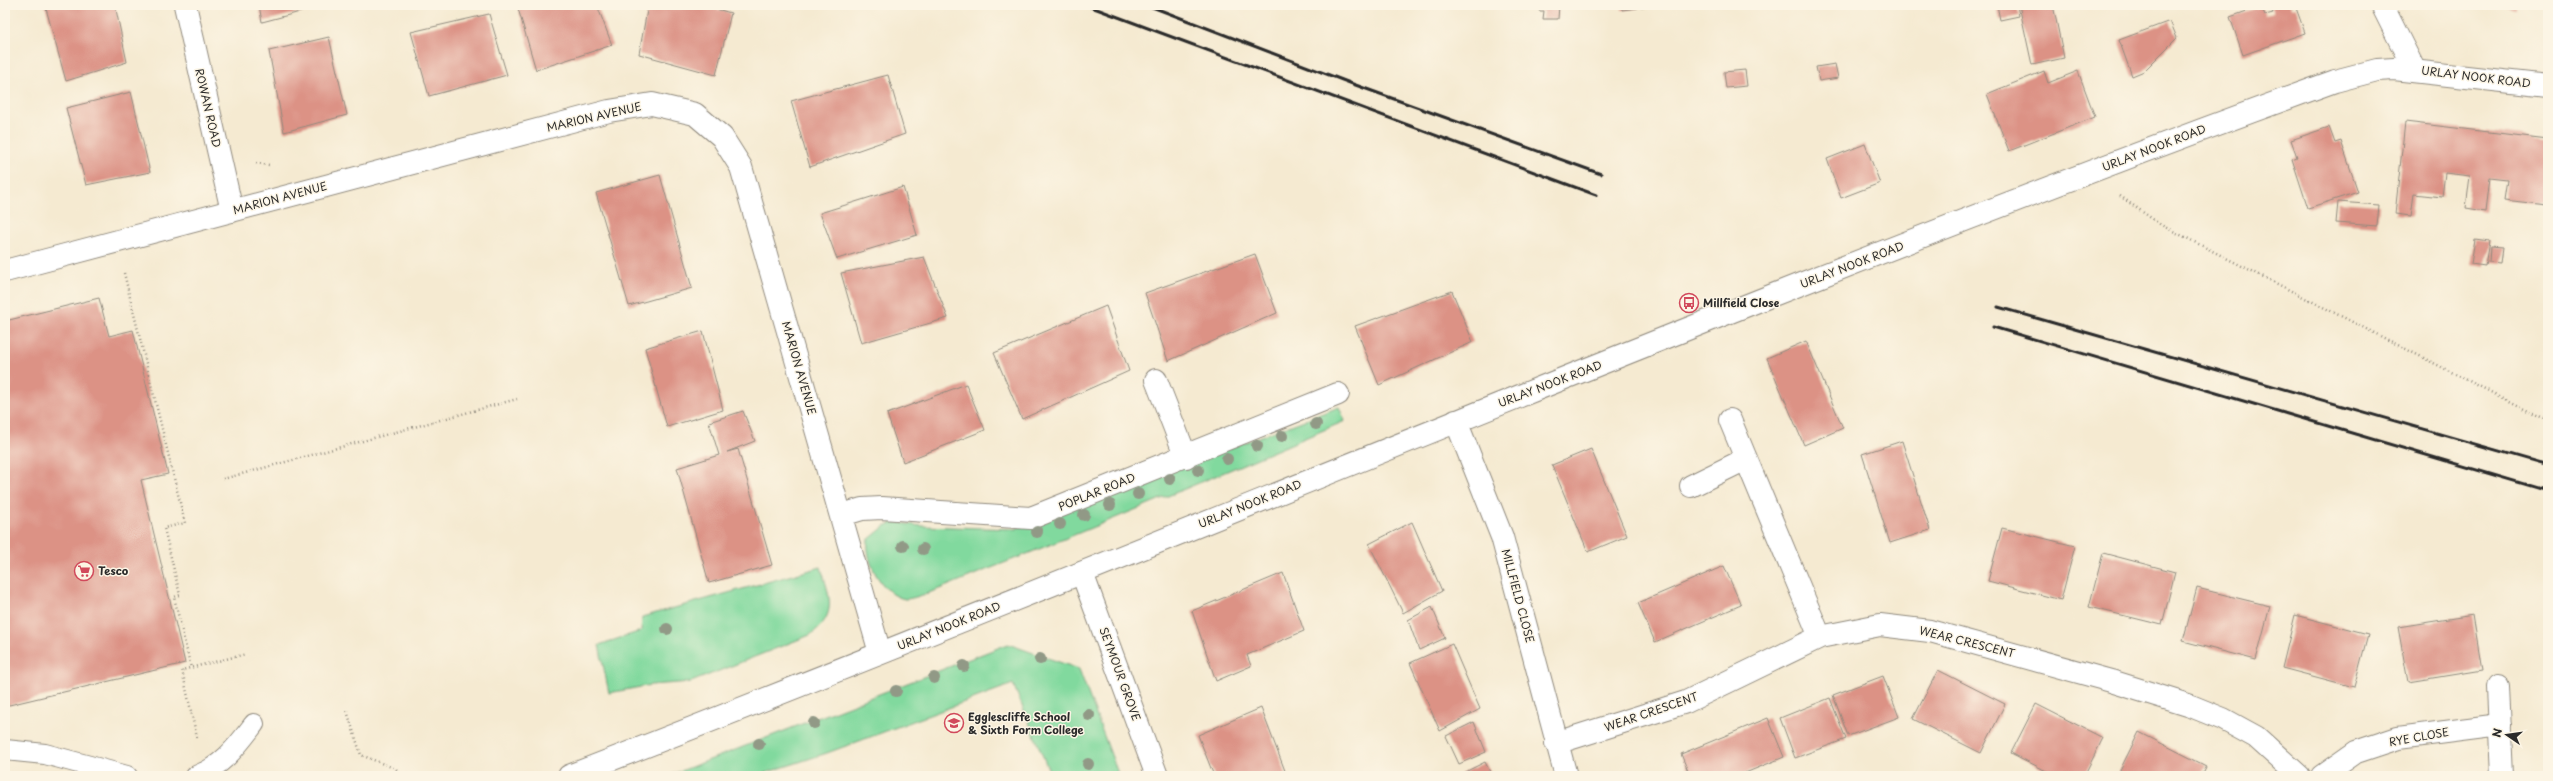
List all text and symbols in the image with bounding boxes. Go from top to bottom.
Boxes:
street label: URLAY NOOK ROAD [2420,61,2532,92]
street label: ROWAN ROAD [191,67,226,149]
street label: MARION AVENUE [545,97,643,136]
street label: URLAY NOOK ROAD [2099,120,2208,175]
street label: MARION AVENUE [231,177,329,218]
street label: URLAY NOOK ROAD [1797,237,1906,292]
bus stop icon: Millfield Close [1678,292,1700,314]
place label: Millfield Close [1703,294,1779,311]
street label: MARION AVENUE [778,319,821,417]
street label: URLAY NOOK ROAD [1495,356,1604,411]
street label: POPLAR ROAD [1056,468,1138,515]
street label: URLAY NOOK ROAD [1195,475,1304,532]
street label: MILLFIELD CLOSE [1498,547,1539,645]
supermarket icon: Tesco [73,560,95,582]
place label: Tesco [98,562,129,579]
street label: URLAY NOOK ROAD [894,597,1003,654]
street label: WEAR CRESCENT [1918,621,2017,662]
street label: SEYMOUR GROVE [1096,625,1145,723]
street label: WEAR CRESCENT [1602,687,1700,735]
place label: Egglescliffe School & Sixth Form College [968,708,1084,738]
school or university icon: Egglescliffe School & Sixth Form College [943,712,965,734]
north arrow [2487,715,2527,755]
street label: RYE CLOSE [2387,723,2450,750]
text: N [2488,726,2506,739]

